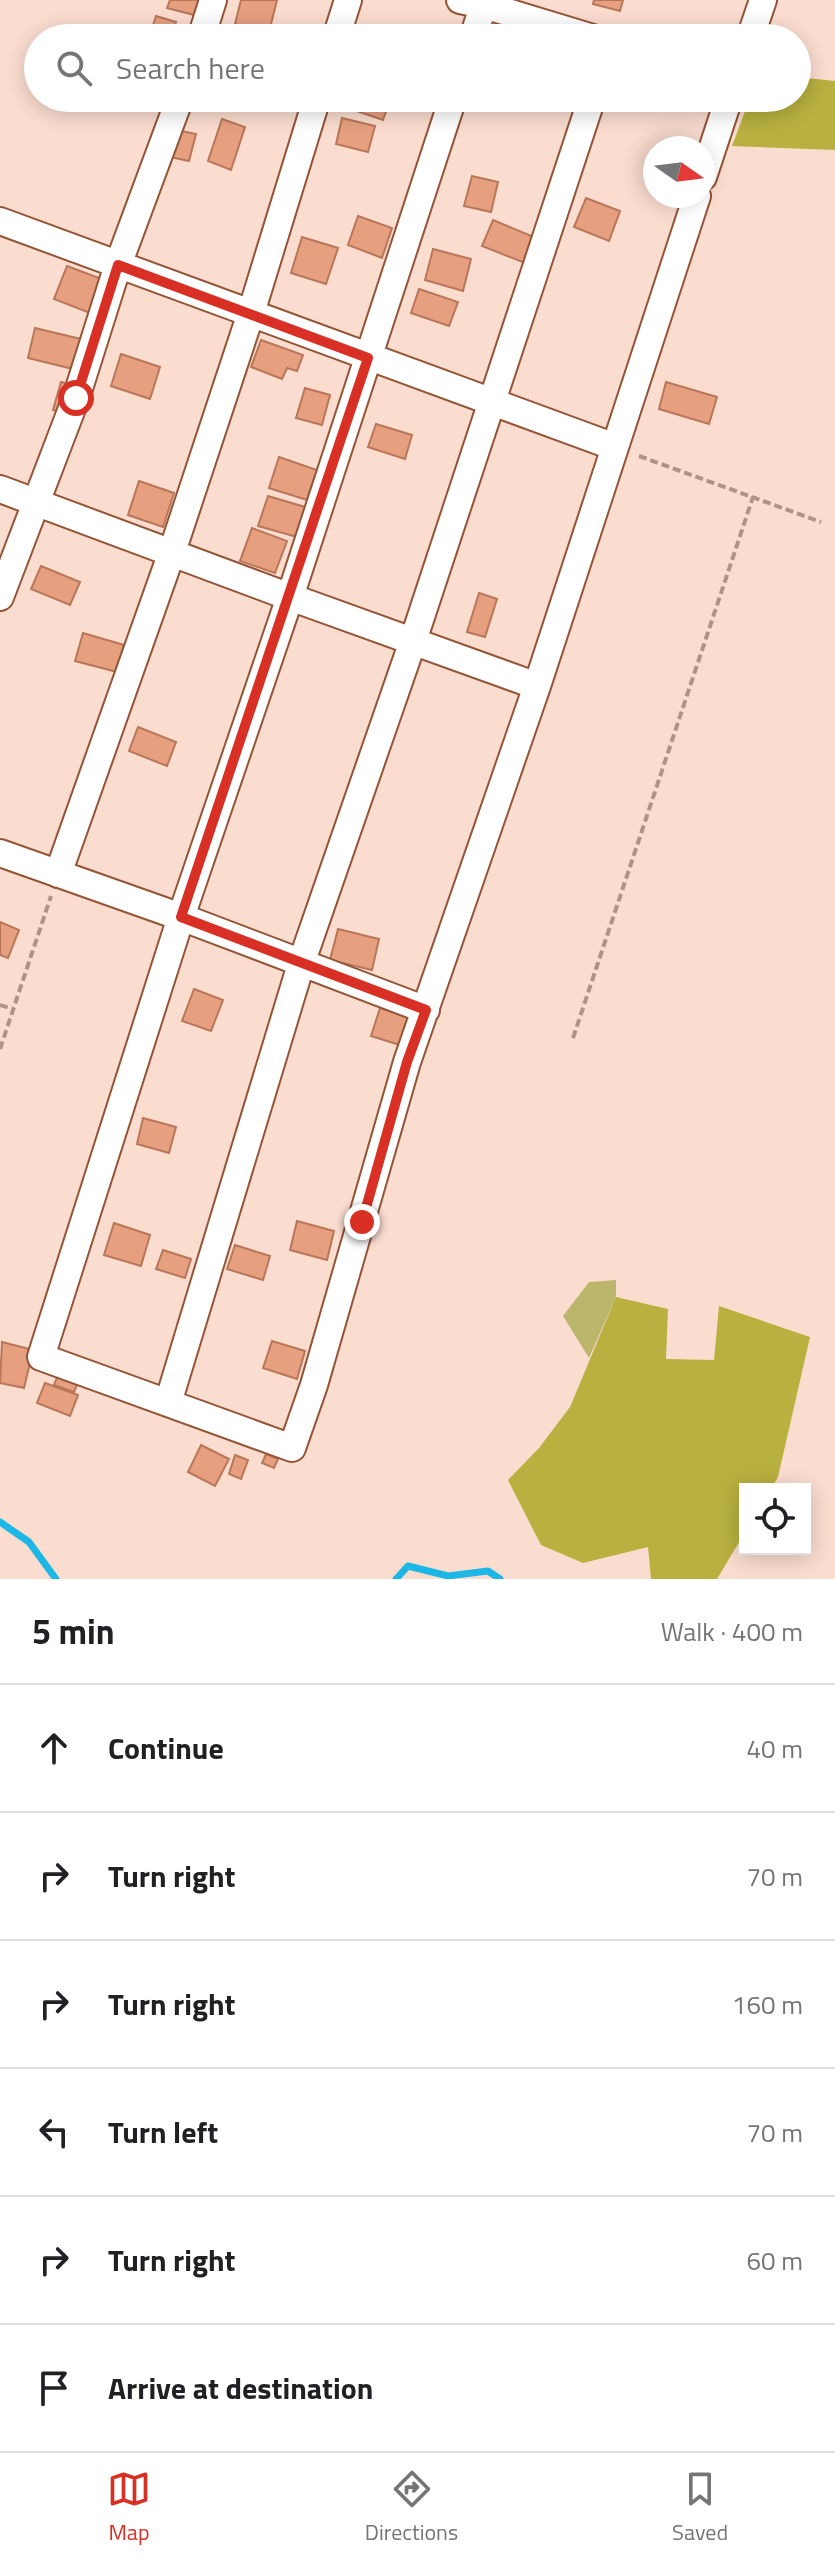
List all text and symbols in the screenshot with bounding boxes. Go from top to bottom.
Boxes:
search box [24,24,811,112]
text: Search here [116,45,265,91]
icon: search [52,46,96,90]
north arrow [643,136,715,208]
route start [58,380,94,416]
route end [344,1204,380,1240]
map controls [739,1483,811,1555]
button: locate [739,1483,811,1555]
text: 5 min [32,1605,115,1657]
text: Walk · 400 m [661,1612,803,1651]
text: Continue [108,1725,224,1771]
icon: ahead [32,1726,76,1770]
text: 40 m [746,1729,803,1768]
text: Turn right [108,1853,236,1899]
icon: right [32,1854,76,1898]
text: 70 m [746,1857,803,1896]
text: Turn right [108,1981,236,2027]
icon: right [32,1982,76,2026]
text: 160 m [732,1985,803,2024]
text: Turn left [108,2109,218,2155]
icon: left [32,2110,76,2154]
text: 70 m [746,2113,803,2152]
text: Turn right [108,2237,236,2283]
icon: right [32,2238,76,2282]
text: 60 m [746,2241,803,2280]
text: Arrive at destination [108,2365,373,2411]
icon: arrive [32,2366,76,2410]
tab: Map [107,2467,151,2549]
tab: Directions [365,2467,458,2549]
tab: Saved [672,2467,728,2549]

